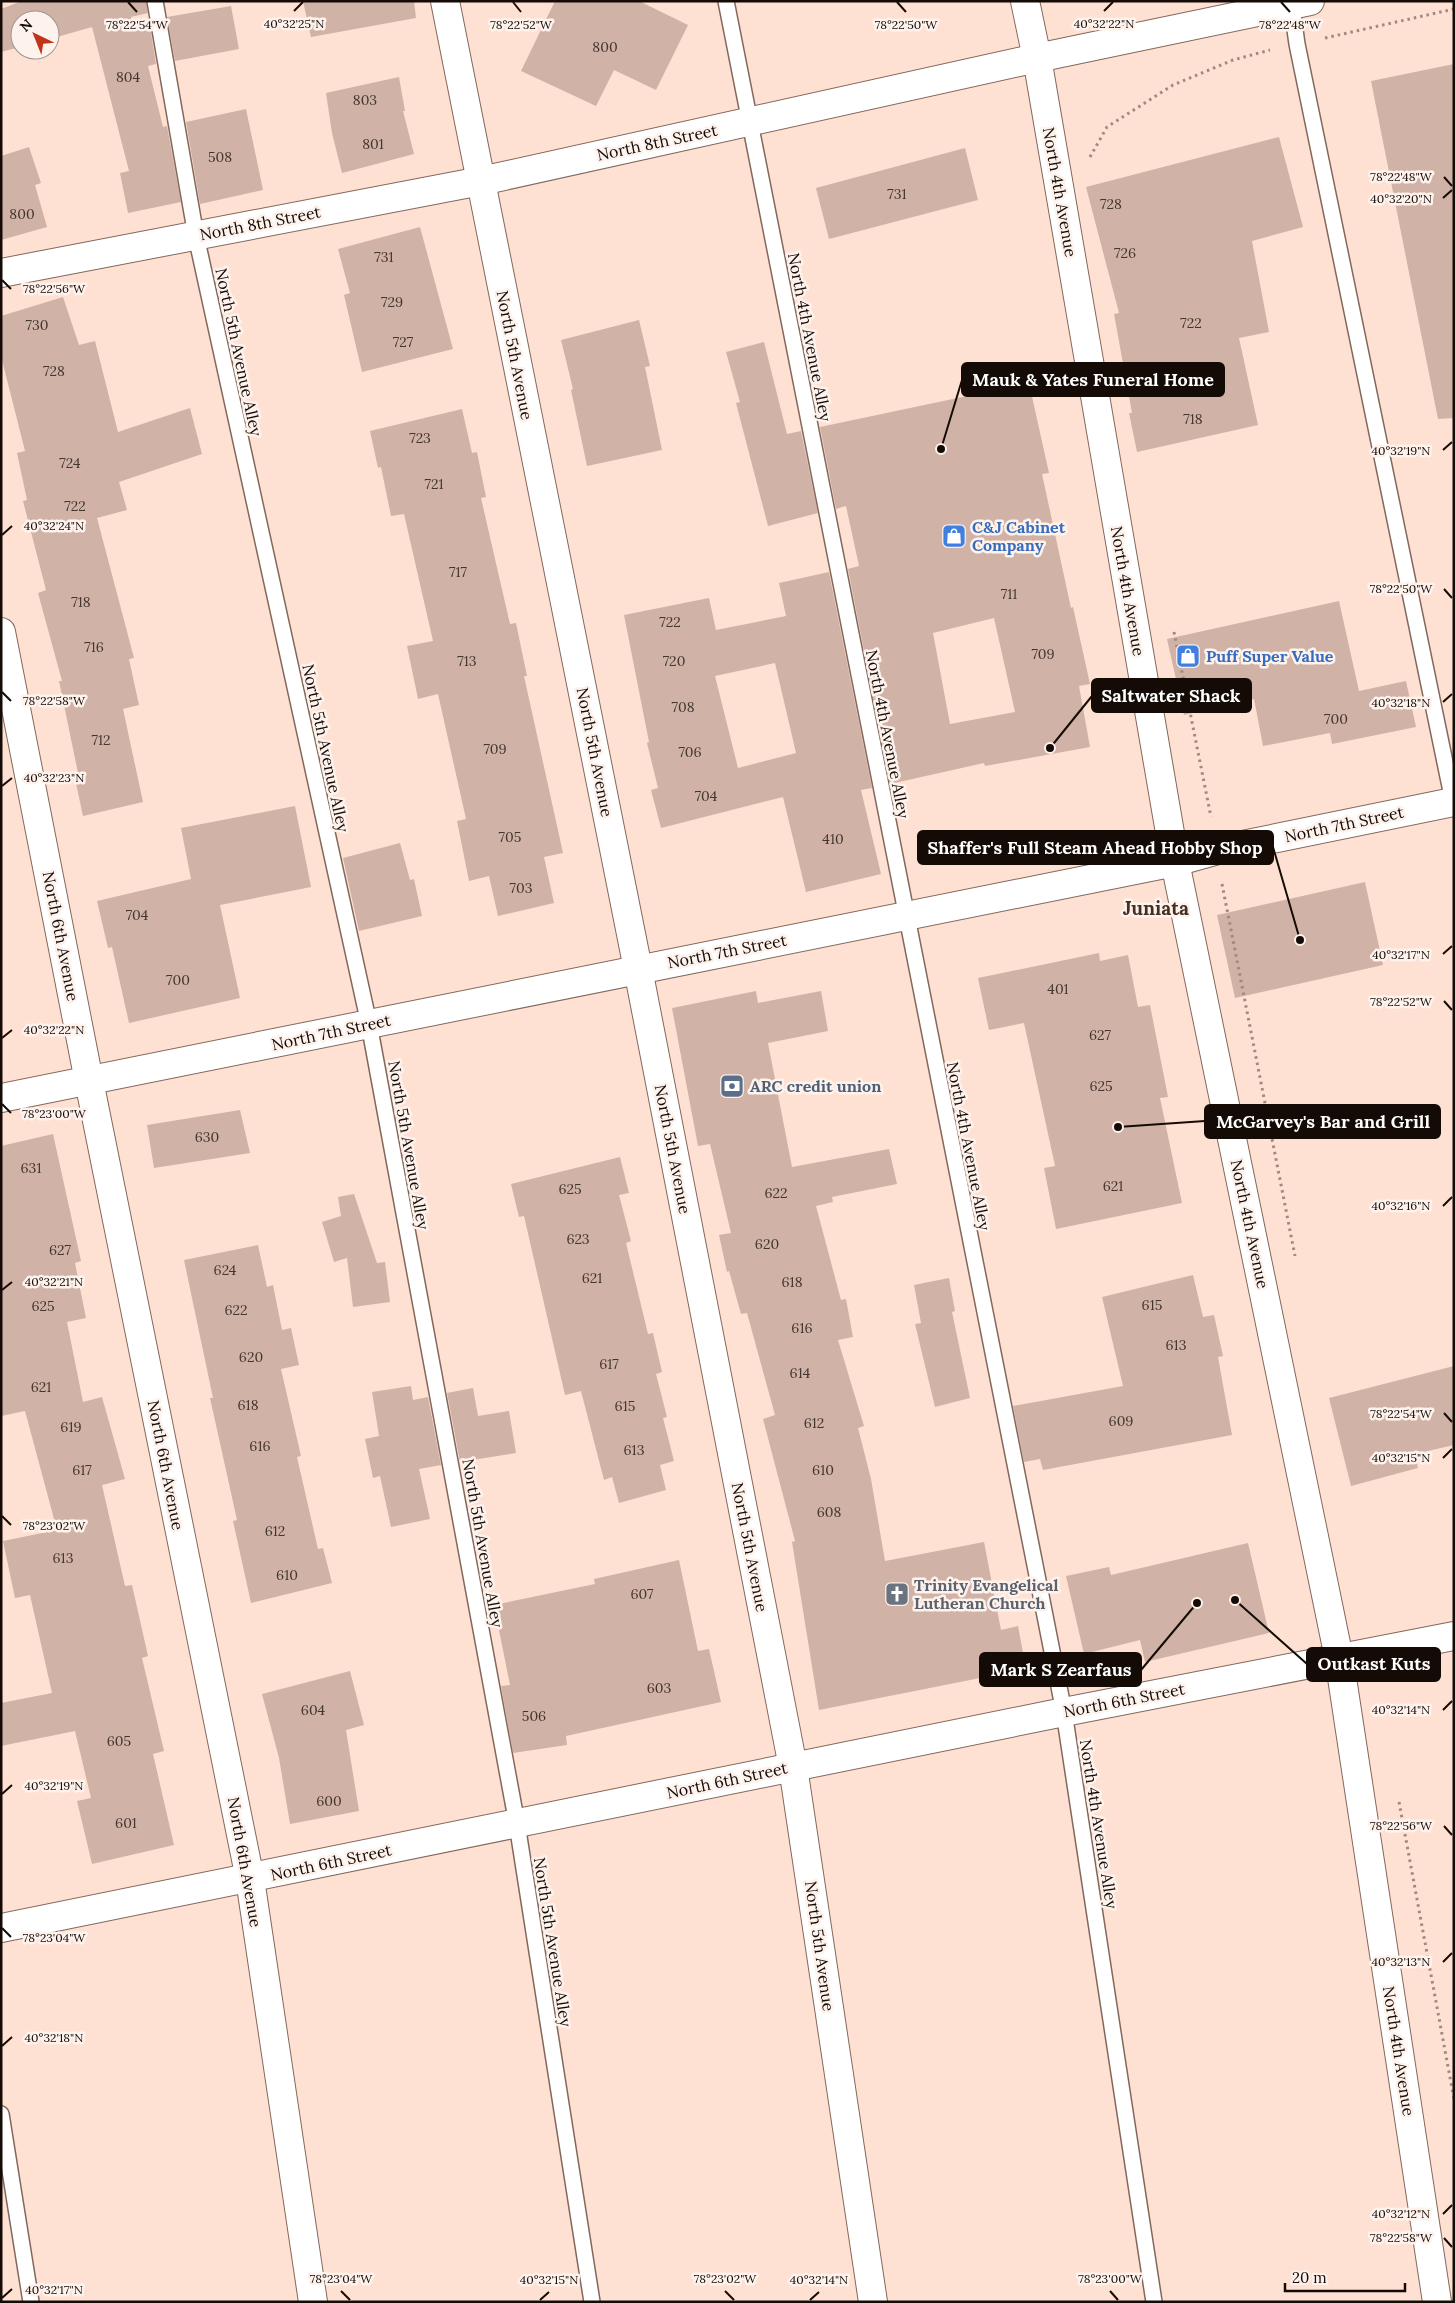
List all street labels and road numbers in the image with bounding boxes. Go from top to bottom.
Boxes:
street label: North 8th Street [595,119,720,165]
street label: North 4th Avenue [1039,126,1081,259]
street label: North 8th Street [198,201,323,245]
street label: North 4th Avenue Alley [784,251,836,424]
street label: North 5th Avenue Alley [211,266,267,438]
street label: North 5th Avenue [493,289,537,422]
street label: North 4th Avenue [1107,525,1149,658]
street label: North 4th Avenue Alley [862,648,914,821]
street label: North 5th Avenue Alley [298,662,354,834]
street label: North 5th Avenue [573,686,617,819]
street label: North 7th Street [1283,801,1406,846]
street label: North 6th Avenue [39,869,83,1003]
street label: North 7th Street [666,929,789,972]
street label: North 7th Street [270,1009,393,1054]
street label: North 5th Avenue Alley [384,1059,434,1232]
street label: North 4th Avenue Alley [943,1060,995,1233]
street label: North 5th Avenue [651,1083,695,1216]
street label: North 4th Avenue [1227,1158,1274,1291]
street label: North 6th Avenue [144,1398,188,1532]
street label: North 5th Avenue Alley [458,1457,508,1630]
street label: North 5th Avenue [728,1481,772,1614]
street label: North 6th Street [1062,1678,1187,1722]
street label: North 4th Avenue Alley [1076,1738,1122,1911]
street label: North 6th Street [665,1757,790,1803]
street label: North 6th Avenue [224,1795,266,1929]
street label: North 6th Street [269,1839,394,1885]
street label: North 5th Avenue Alley [530,1856,576,2029]
street label: North 5th Avenue [801,1880,839,2013]
street label: North 4th Avenue [1379,1985,1419,2118]

